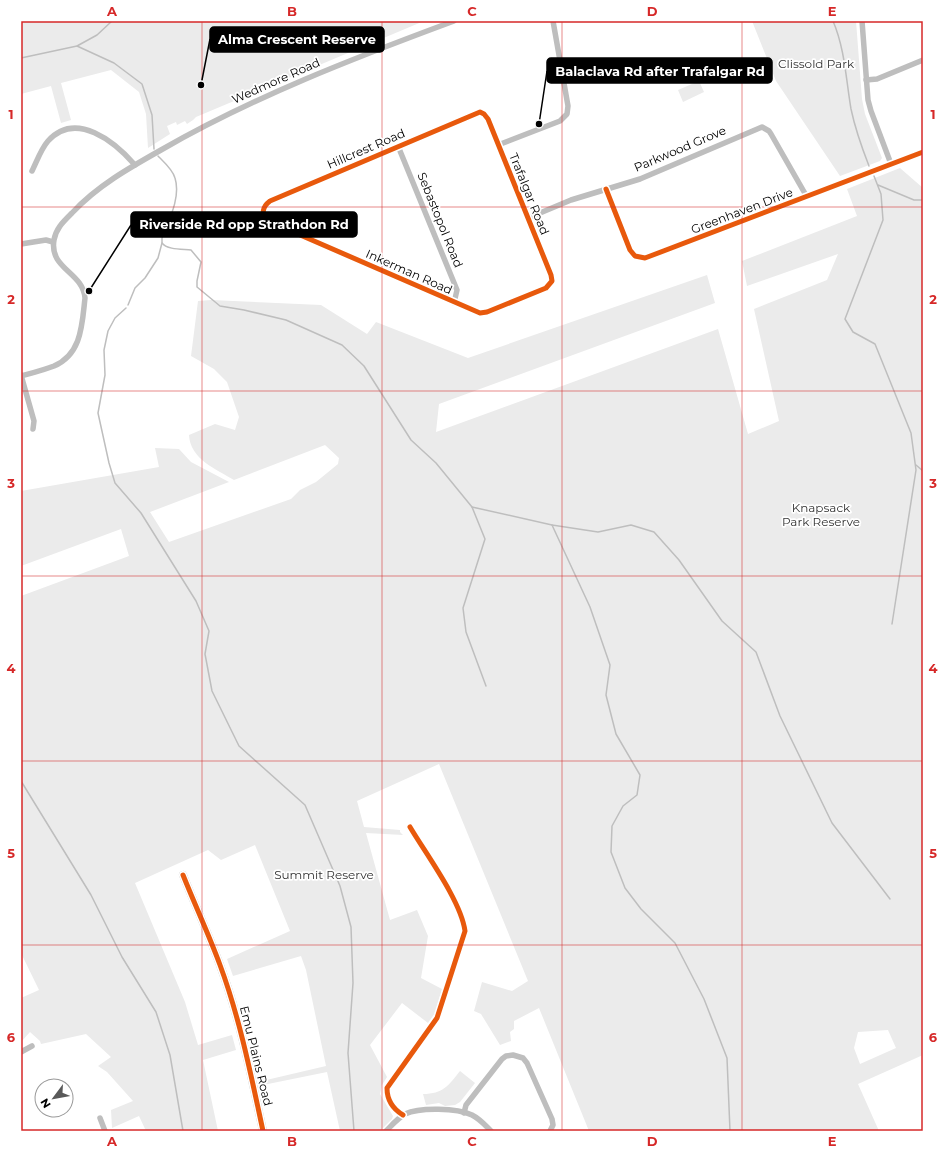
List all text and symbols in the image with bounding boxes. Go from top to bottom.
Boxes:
text: A [106,3,118,19]
text: B [287,3,297,19]
text: C [467,3,477,19]
text: D [647,3,658,19]
text: E [828,3,837,19]
callout: Alma Crescent Reserve [210,27,384,52]
text: Alma Crescent Reserve [217,31,376,47]
street label: Wedmore Road [229,54,322,107]
park label: Clissold Park [778,56,855,71]
callout: Balaclava Rd after Trafalgar Rd [547,58,772,83]
text: Balaclava Rd after Trafalgar Rd [555,63,765,79]
text: 1 [8,106,14,122]
text: 1 [930,106,936,122]
street label: Parkwood Grove [631,122,728,175]
street label: Hillcrest Road [325,125,407,172]
street label: Trafalgar Road [506,151,553,237]
street label: Sebastopol Road [415,170,466,270]
street label: Greenhaven Drive [689,184,795,237]
callout: Riverside Rd opp Strathdon Rd [131,212,357,237]
text: Riverside Rd opp Strathdon Rd [139,216,349,232]
street label: Inkerman Road [364,246,455,297]
text: 2 [7,291,15,307]
text: 2 [929,291,937,307]
text: 3 [6,475,15,491]
text: 3 [928,475,937,491]
park label: Knapsack Park Reserve [782,500,860,529]
text: 4 [7,660,16,676]
text: 4 [929,660,938,676]
text: 5 [7,845,15,861]
text: 5 [929,845,937,861]
park label: Summit Reserve [274,867,374,882]
street label: Emu Plains Road [237,1004,276,1107]
text: 6 [7,1029,16,1045]
text: 6 [929,1029,938,1045]
north arrow [34,1078,74,1118]
text: N [37,1096,54,1111]
text: A [106,1133,118,1149]
text: B [287,1133,297,1149]
text: C [467,1133,477,1149]
text: D [647,1133,658,1149]
text: E [828,1133,837,1149]

